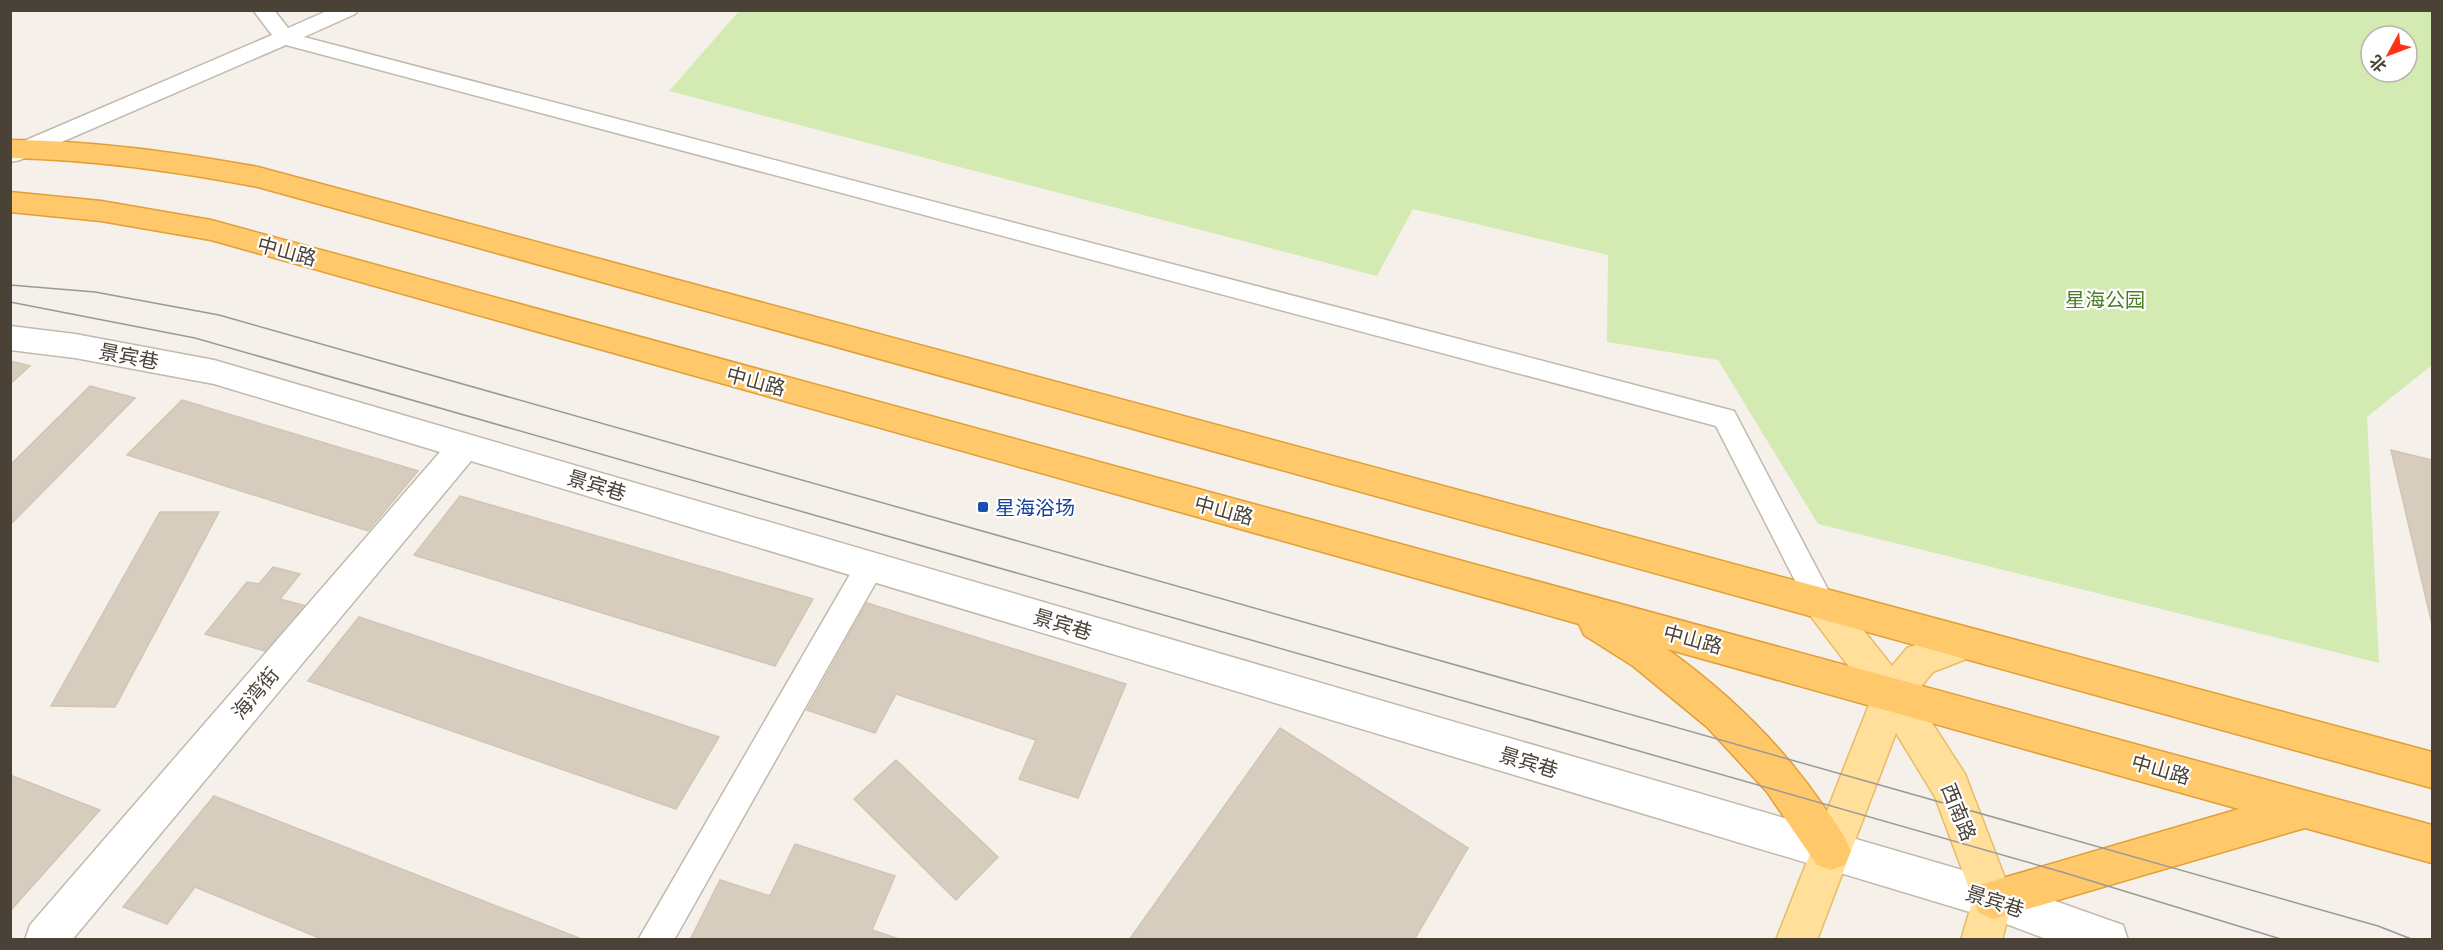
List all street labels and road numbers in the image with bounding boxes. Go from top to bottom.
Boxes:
street label: 中山路 [255,232,319,270]
street label: 景宾巷 [97,339,161,373]
street label: 中山路 [724,362,788,400]
street label: 景宾巷 [565,465,629,505]
street label: 中山路 [1192,491,1256,529]
street label: 景宾巷 [1031,604,1095,644]
street label: 中山路 [1661,620,1725,658]
street label: 海湾街 [227,663,283,723]
street label: 景宾巷 [1497,742,1561,782]
street label: 中山路 [2129,750,2193,788]
street label: 西南路 [1937,780,1981,844]
street label: 景宾巷 [1963,881,2027,921]

